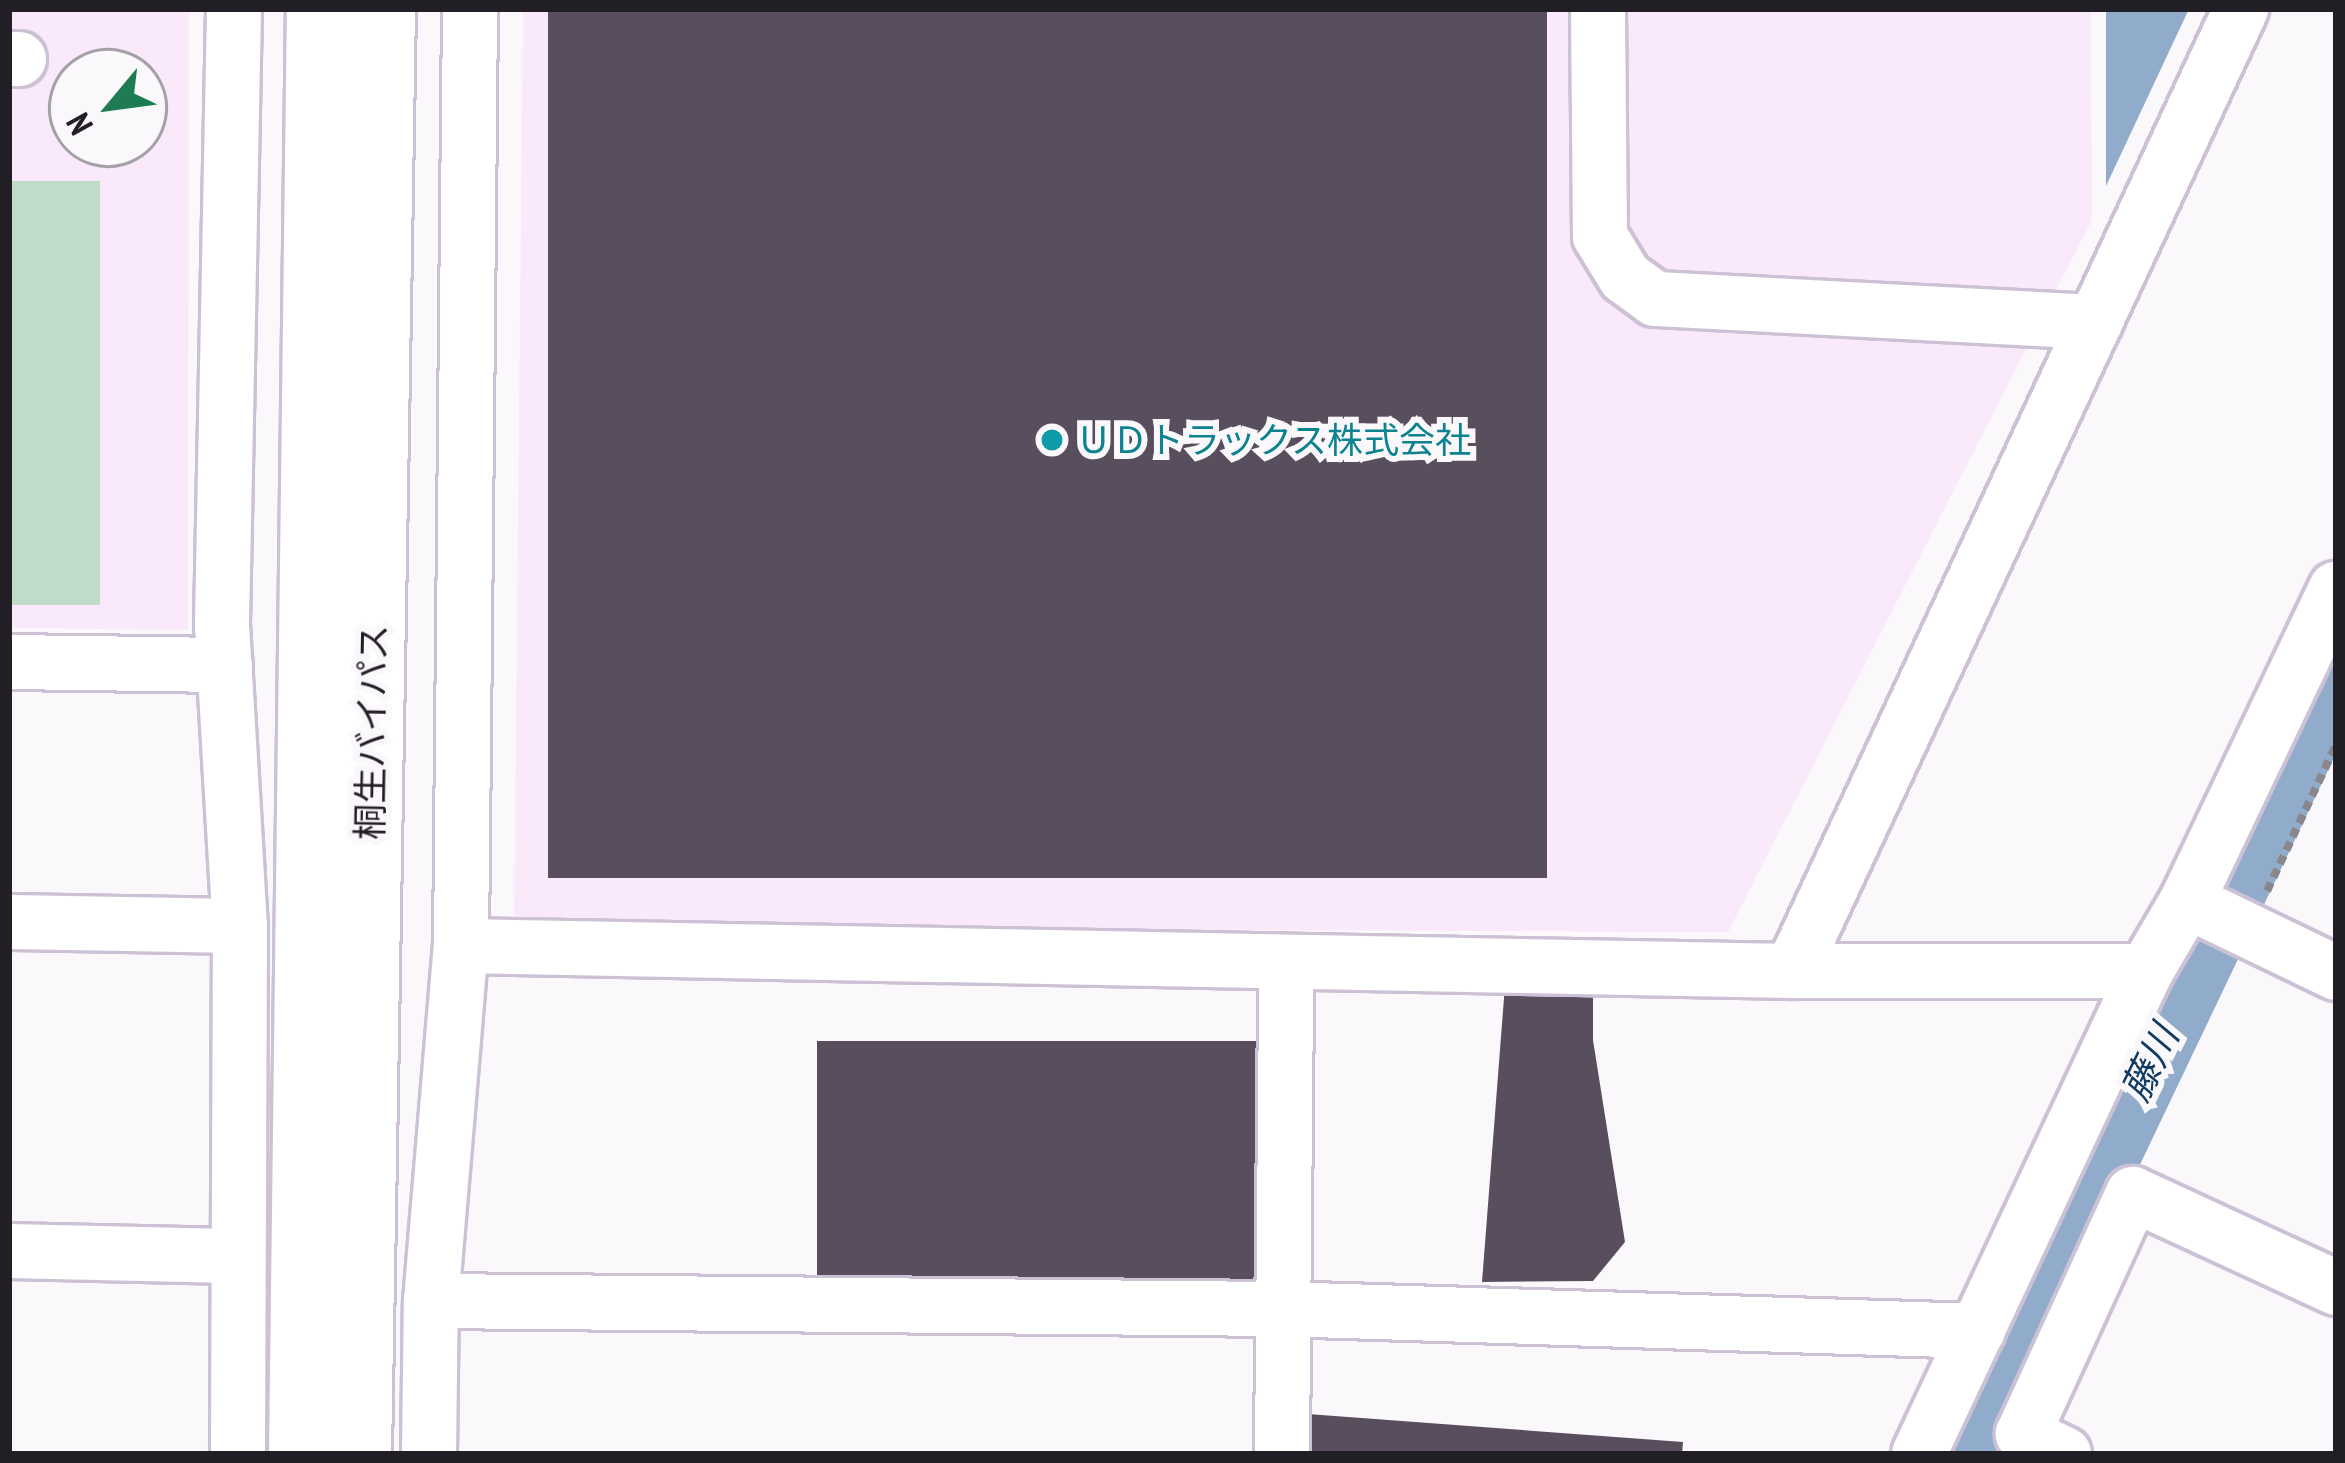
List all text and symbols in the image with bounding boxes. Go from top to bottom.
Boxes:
north arrow [48,48,168,168]
text: N [56,106,102,142]
place label: ＵＤトラックス株式会社 [1076,418,1472,462]
marker: ＵＤトラックス株式会社 [1039,427,1065,453]
street label: 桐生バイパス [348,624,394,840]
water label: 藤川 [2112,1018,2188,1108]

